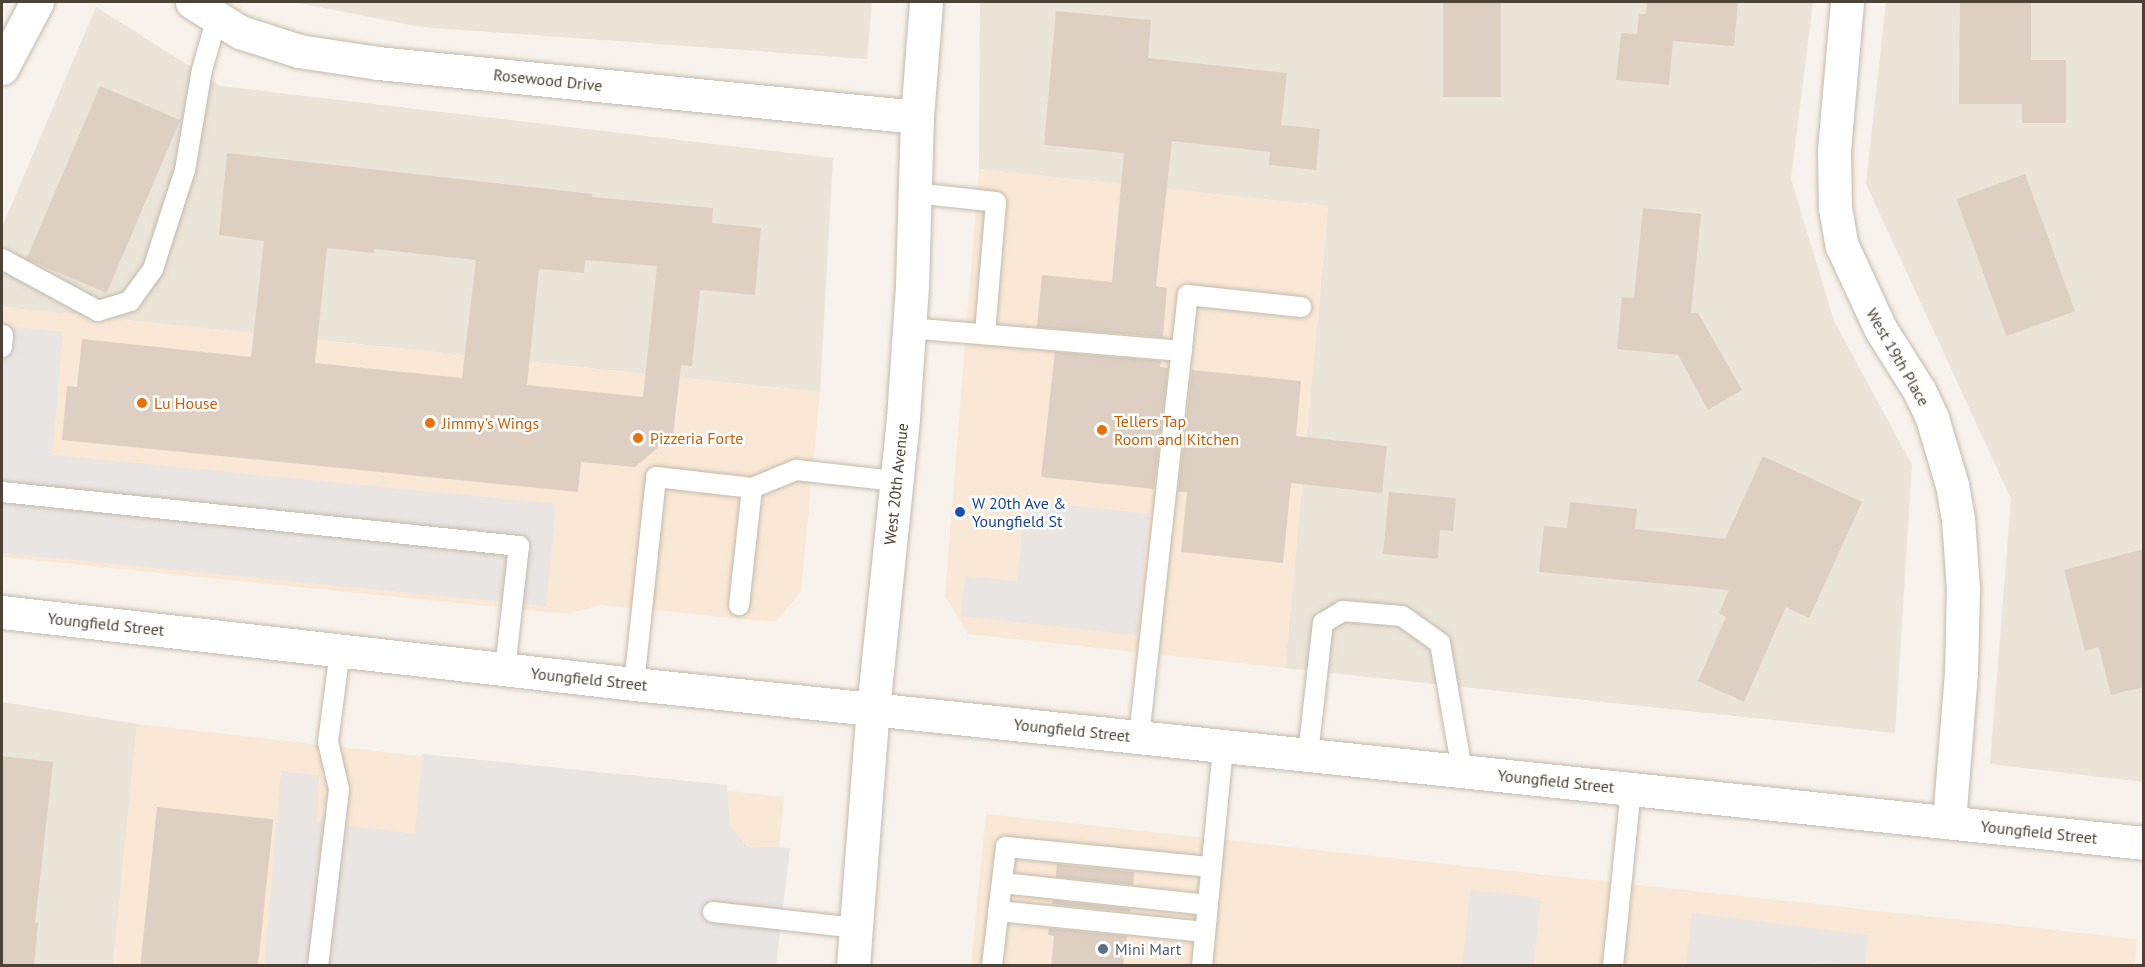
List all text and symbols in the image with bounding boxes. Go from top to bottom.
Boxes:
street label: Rosewood Drive [493,65,603,95]
street label: West 19th Place [1862,305,1934,409]
place label: Lu House [154,393,218,413]
marker: Lu House [135,396,149,410]
place label: Tellers Tap Room and Kitchen [1114,411,1239,449]
place label: Jimmy's Wings [442,413,540,433]
marker: Jimmy's Wings [423,416,437,430]
street label: West 20th Avenue [880,422,912,546]
marker: Tellers Tap Room and Kitchen [1095,423,1109,437]
place label: Pizzeria Forte [650,428,743,448]
marker: Pizzeria Forte [631,431,645,445]
place label: W 20th Ave & Youngfield St [972,493,1067,531]
marker: W 20th Ave & Youngfield St [953,505,967,519]
street label: Youngfield Street [47,608,165,640]
street label: Youngfield Street [530,663,648,695]
street label: Youngfield Street [1013,714,1131,746]
street label: Youngfield Street [1497,765,1615,797]
street label: Youngfield Street [1980,816,2098,848]
place label: Mini Mart [1115,939,1181,959]
marker: Mini Mart [1096,942,1110,956]

